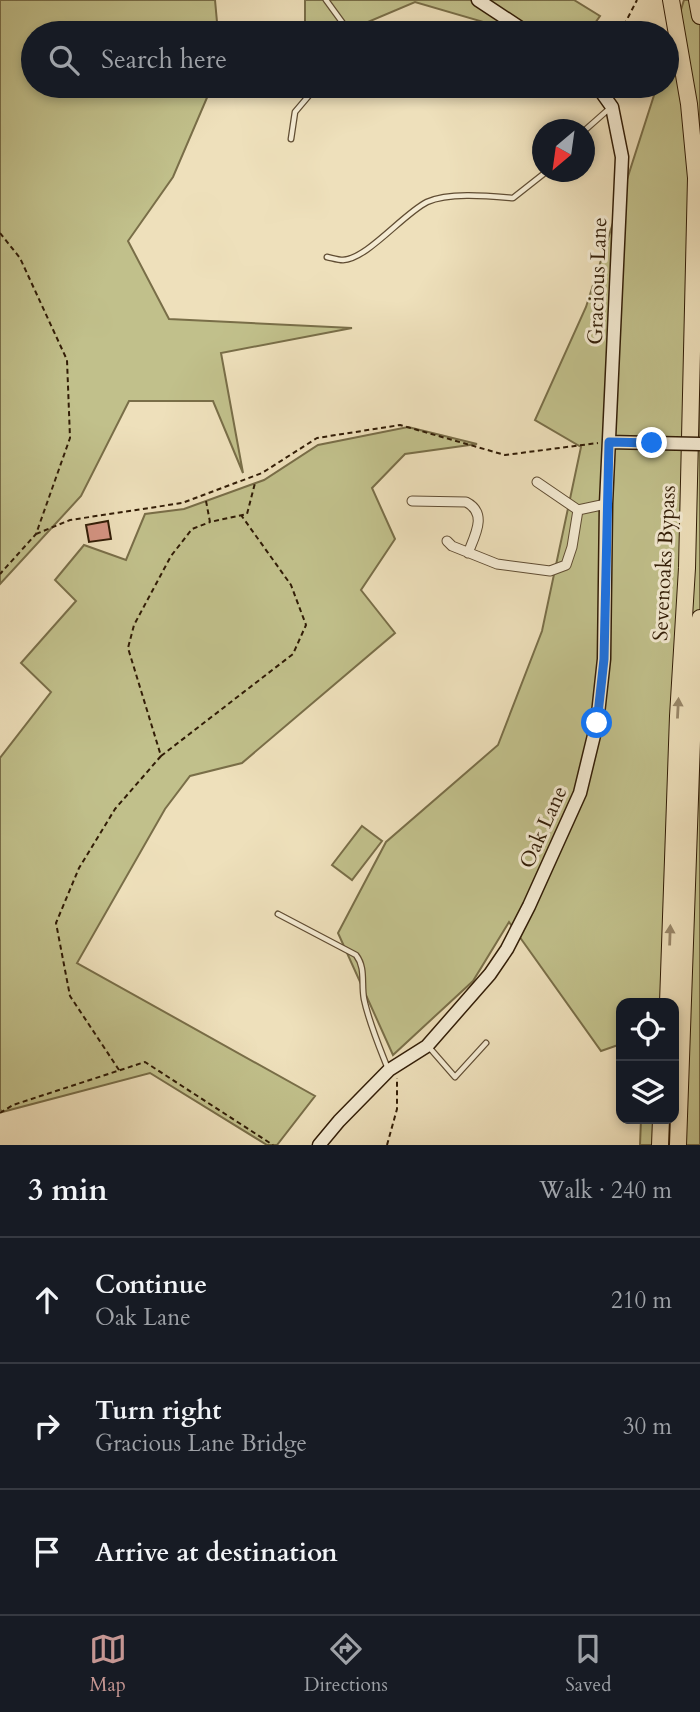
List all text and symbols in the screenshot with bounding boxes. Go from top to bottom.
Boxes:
search box [21,21,679,98]
icon: search [45,41,83,79]
text: Search here [101,42,227,77]
north arrow [532,119,595,182]
street label: Gracious Lane [581,217,614,345]
route end [636,427,667,458]
street label: Sevenoaks Bypass [646,484,683,642]
one-way arrow [673,696,684,718]
route start [581,707,612,738]
street label: Oak Lane [512,781,574,873]
one-way arrow [664,924,676,946]
map controls [616,998,679,1124]
button: locate [616,998,679,1061]
button: layers [616,1061,679,1124]
text: 3 min [28,1170,108,1211]
text: Walk · 240 m [539,1175,672,1206]
text: Continue [95,1267,207,1302]
icon: ahead [28,1281,66,1319]
text: 210 m [611,1285,672,1316]
text: Oak Lane [95,1302,191,1333]
text: Turn right [95,1393,222,1428]
icon: right [28,1407,66,1445]
text: 30 m [623,1411,672,1442]
text: Gracious Lane Bridge [95,1428,307,1459]
icon: arrive [28,1533,66,1571]
text: Arrive at destination [95,1535,338,1570]
tab: Map [89,1630,127,1698]
tab: Directions [304,1630,388,1698]
tab: Saved [565,1630,611,1698]

